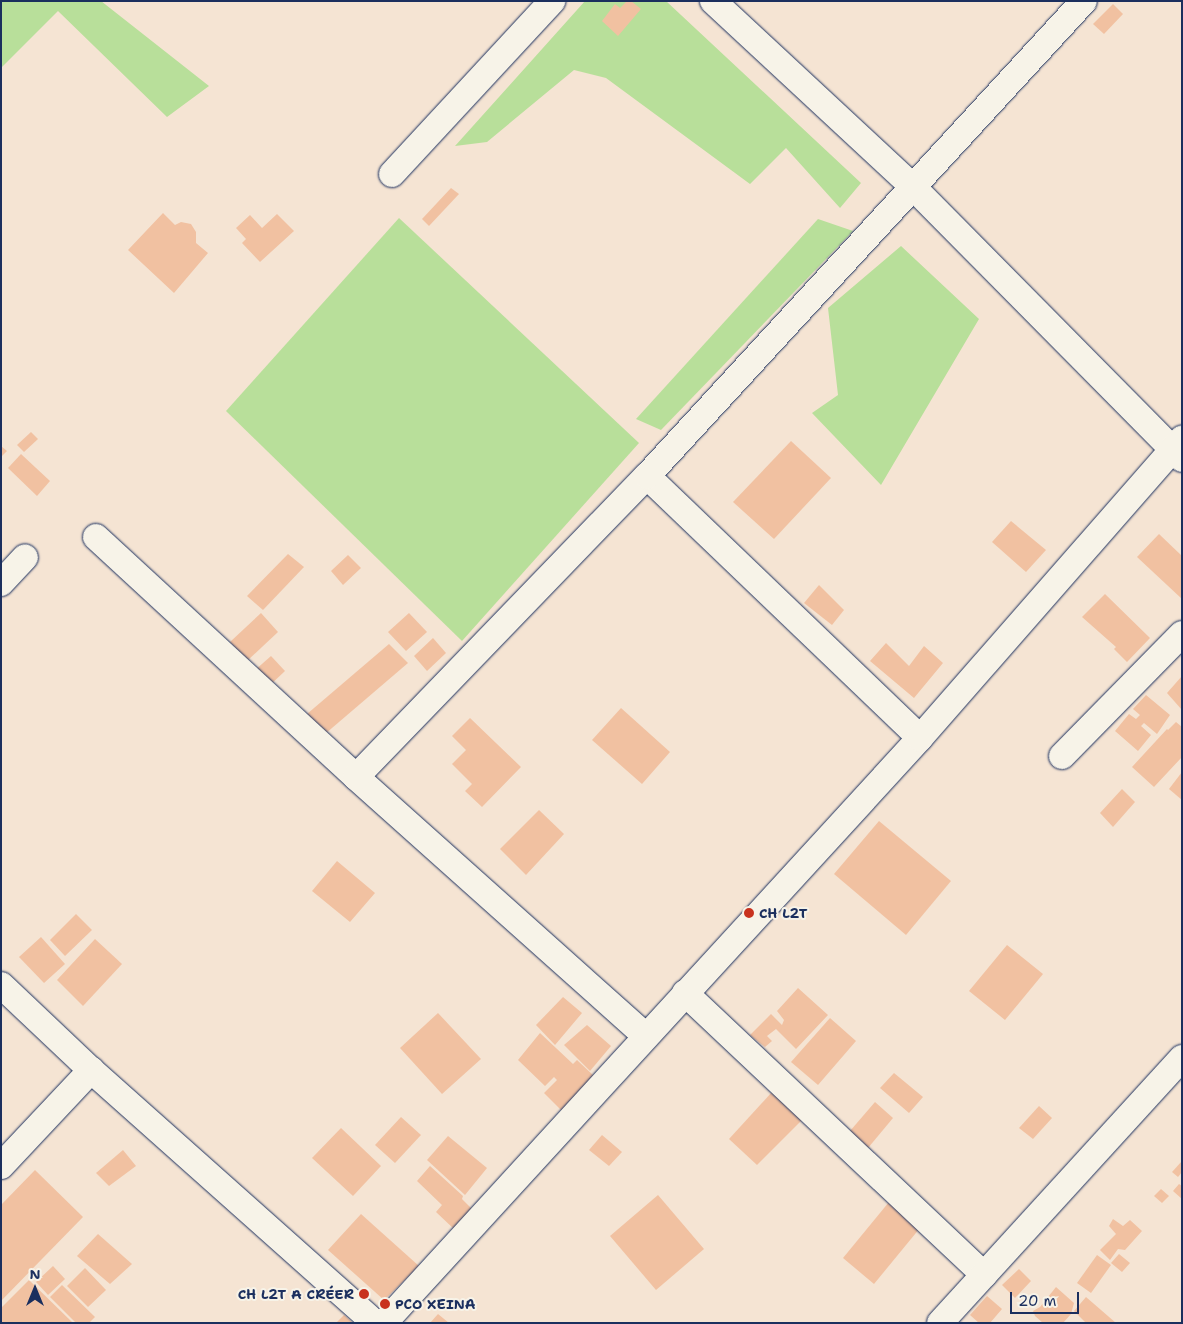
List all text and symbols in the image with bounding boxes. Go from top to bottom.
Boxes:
place label: CH L2T [759,905,807,921]
marker: CH L2T [743,907,755,919]
north arrow [10,1264,60,1314]
text: N [29,1265,41,1283]
scale bar [1013,1282,1082,1314]
place label: CH L2T A CRÉER [238,1286,354,1302]
marker: CH L2T A CRÉER [358,1288,370,1300]
text: 20 m [1018,1291,1057,1311]
place label: PCO XEINA [395,1296,475,1312]
marker: PCO XEINA [379,1298,391,1310]

